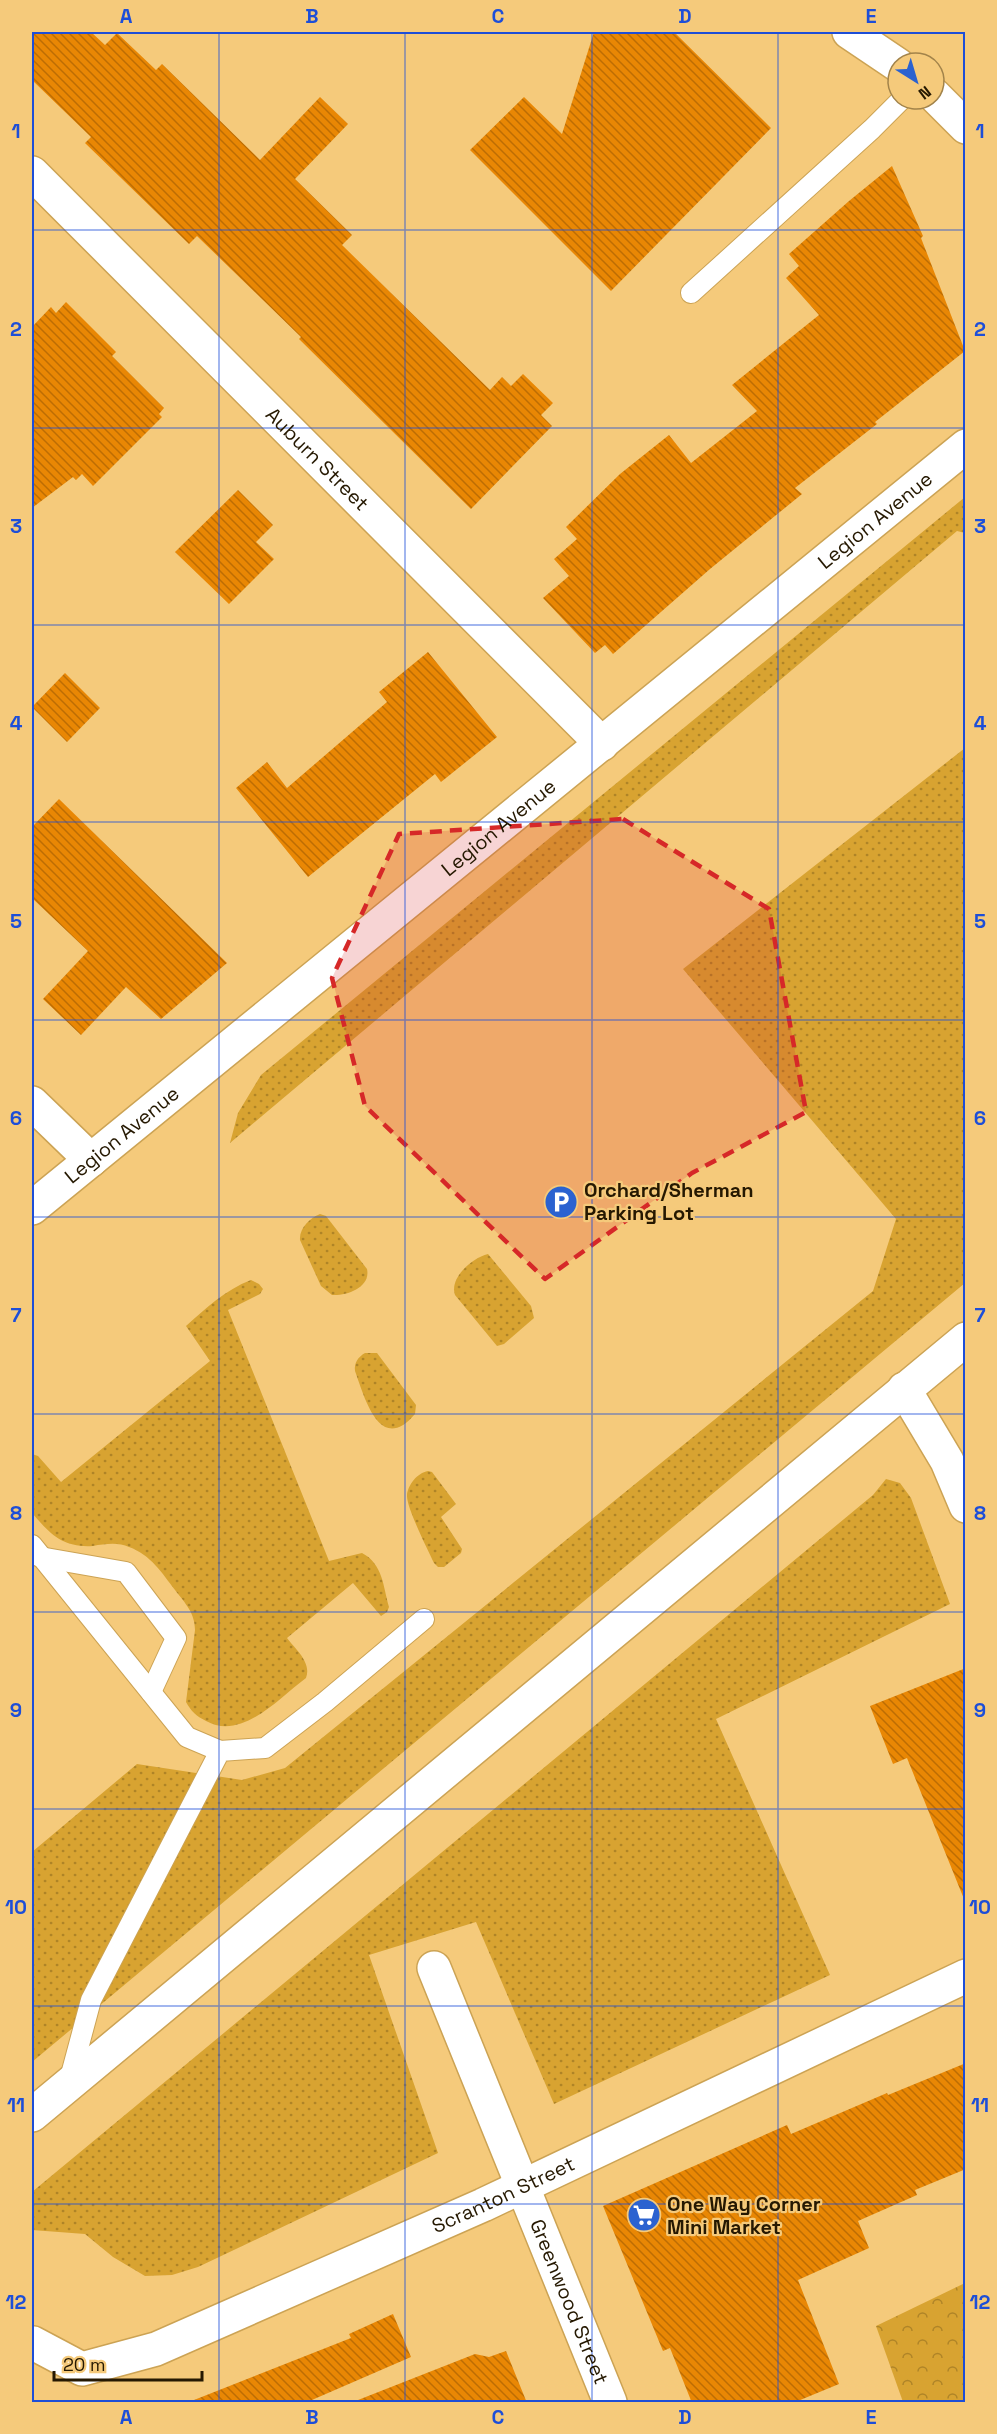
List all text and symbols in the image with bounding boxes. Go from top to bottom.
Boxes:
text: A [120,3,133,29]
text: B [305,3,319,29]
text: C [492,3,505,29]
text: D [678,3,692,29]
text: E [865,3,877,29]
north arrow [886,51,946,111]
text: N [914,81,935,104]
text: 1 [11,118,21,144]
text: 1 [975,118,985,144]
text: 2 [10,316,22,342]
text: 2 [974,316,986,342]
street label: Auburn Street [260,402,375,516]
street label: Legion Avenue [812,466,938,575]
text: 3 [10,513,22,539]
text: 3 [974,513,986,539]
text: 4 [10,710,23,736]
text: 4 [974,710,987,736]
street label: Legion Avenue [436,773,561,882]
text: 5 [10,908,22,934]
text: 5 [974,908,986,934]
street label: Legion Avenue [59,1080,185,1189]
text: 6 [10,1105,22,1131]
text: 6 [974,1105,986,1131]
place label: Orchard/Sherman Parking Lot [584,1177,754,1226]
parking icon: Orchard/Sherman Parking Lot [543,1184,579,1220]
text: 7 [10,1302,22,1328]
text: 7 [974,1302,986,1328]
text: 8 [10,1500,22,1526]
text: 8 [974,1500,986,1526]
text: 9 [10,1697,22,1723]
text: 9 [974,1697,986,1723]
text: 10 [5,1894,27,1920]
text: 10 [969,1894,991,1920]
text: 11 [7,2092,25,2118]
text: 11 [971,2092,989,2118]
street label: Scranton Street [428,2150,579,2239]
place label: One Way Corner Mini Market [667,2191,821,2240]
supermarket icon: One Way Corner Mini Market [626,2197,662,2233]
street label: Greenwood Street [524,2215,614,2388]
text: 12 [6,2289,27,2315]
text: 12 [970,2289,991,2315]
scale bar [54,2344,202,2382]
text: 20 m [63,2353,106,2376]
text: A [120,2404,133,2430]
text: B [305,2404,319,2430]
text: C [492,2404,505,2430]
text: D [678,2404,692,2430]
text: E [865,2404,877,2430]

